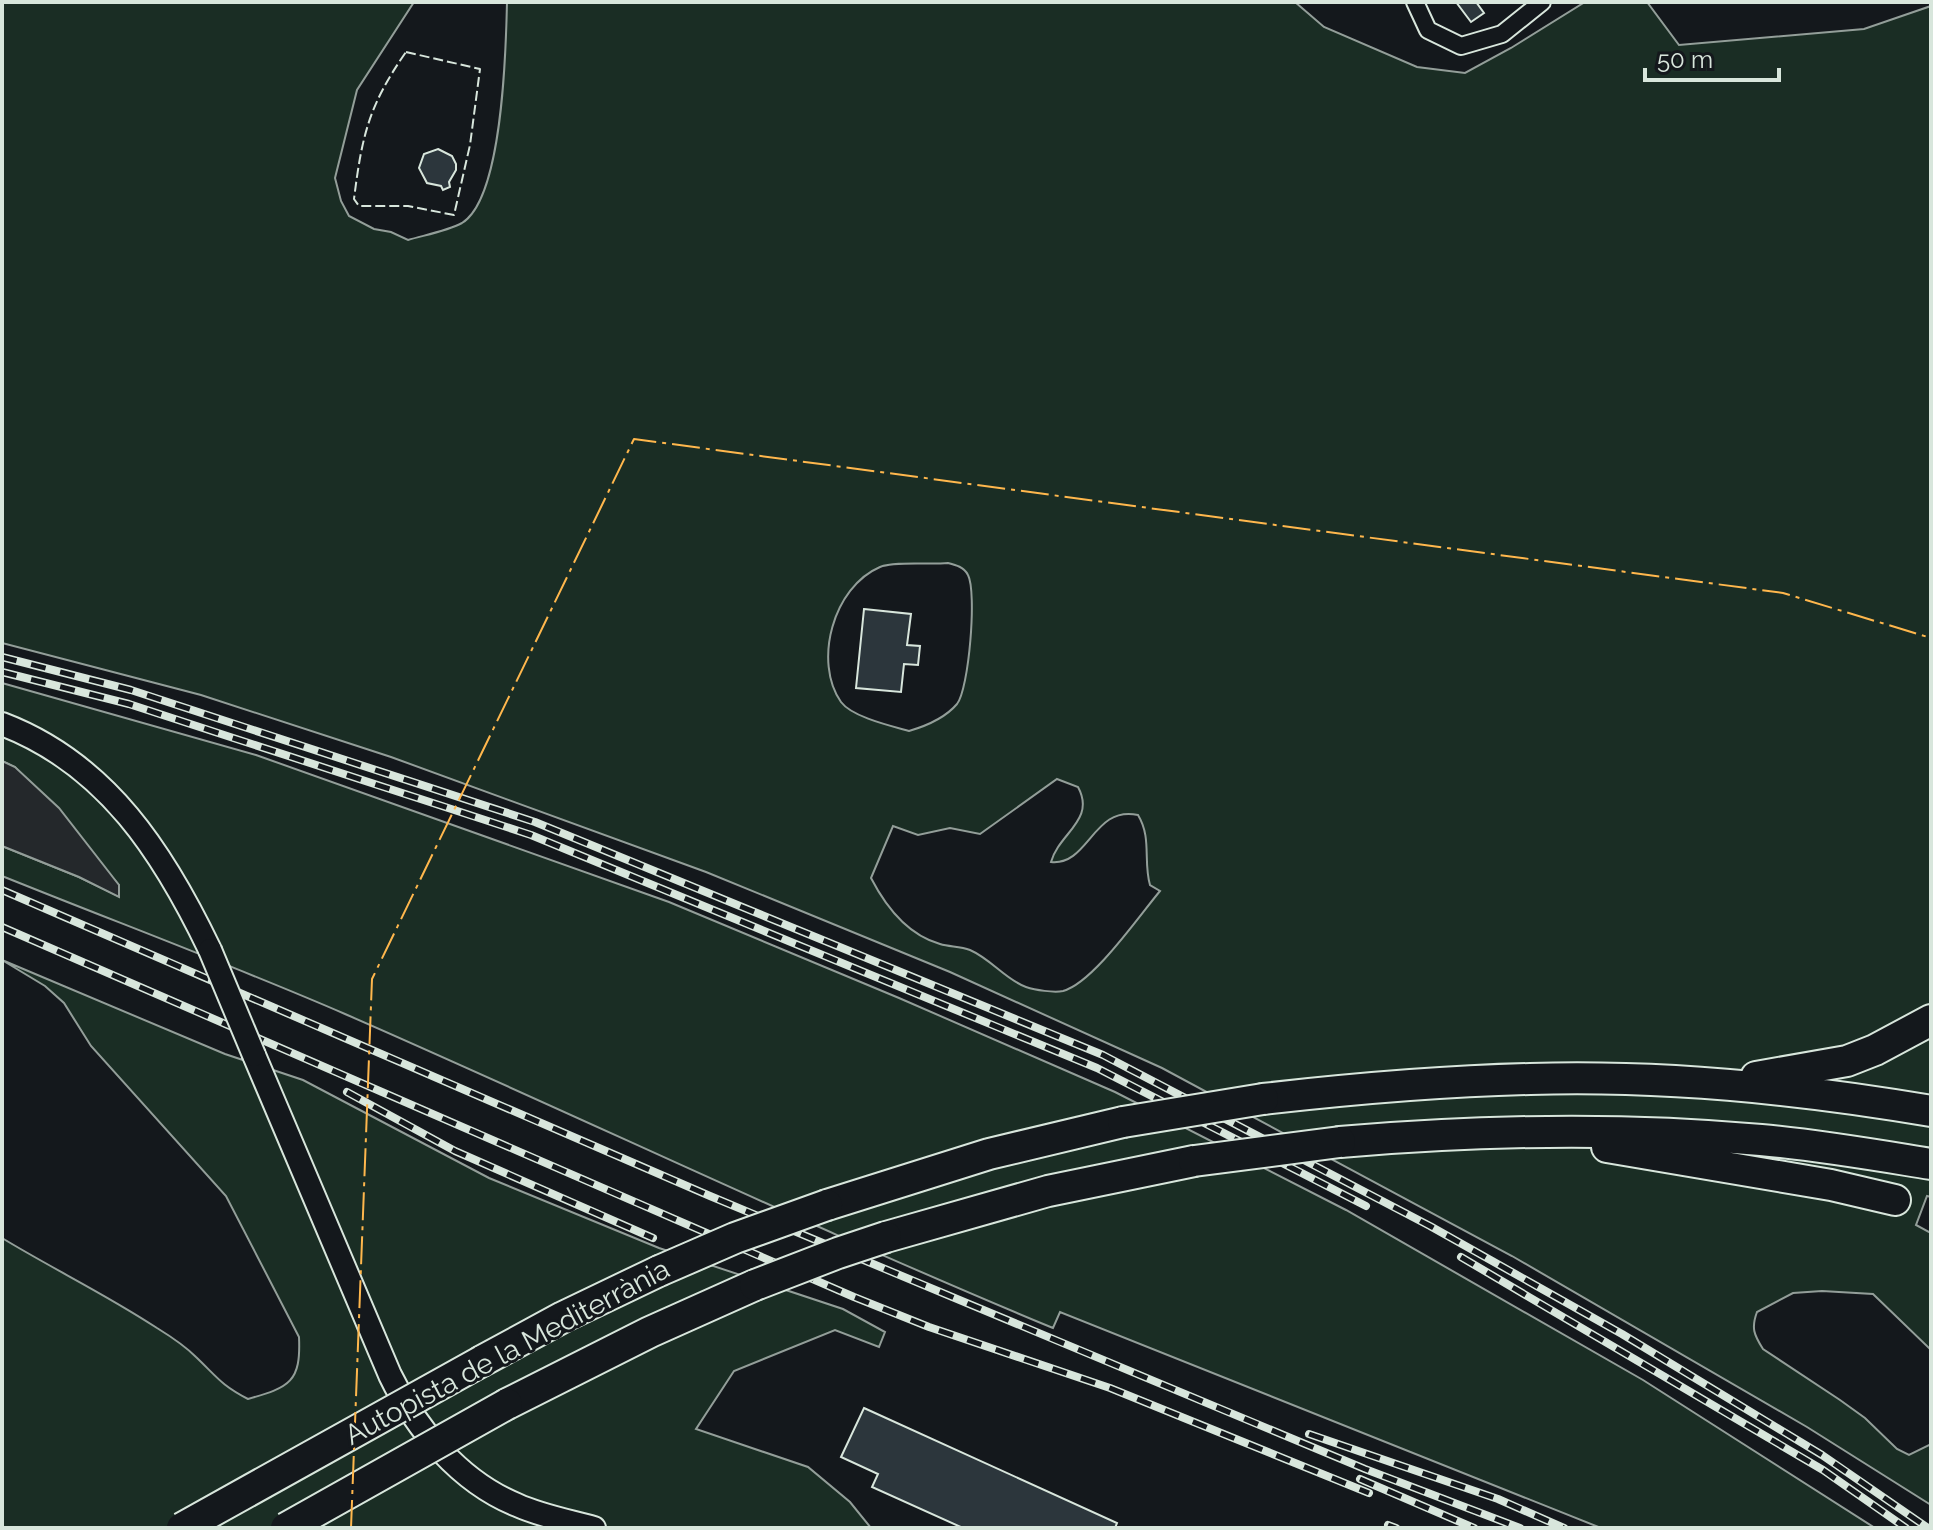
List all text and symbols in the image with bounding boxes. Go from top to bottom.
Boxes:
scale bar [1645,32,1779,82]
text: 50 m [1657,45,1713,74]
street label: Autopista de la Mediterrània [339,1252,675,1452]

